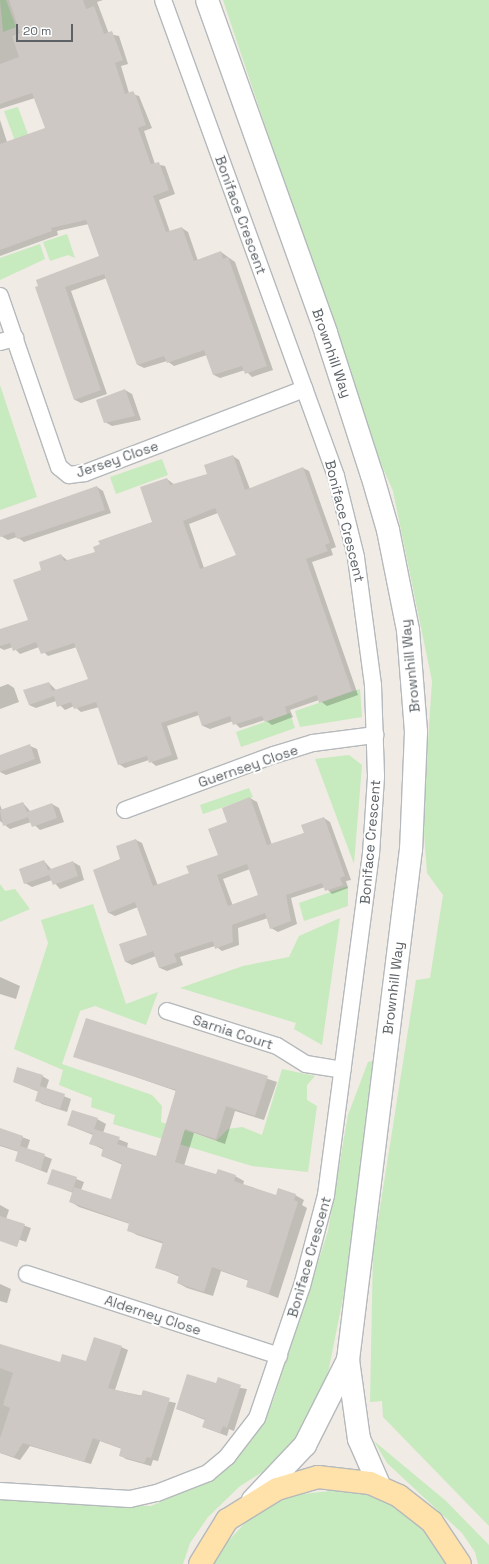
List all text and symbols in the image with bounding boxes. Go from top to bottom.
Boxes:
scale bar [18,16,75,42]
text: 20 m [23,23,51,39]
street label: Boniface Crescent [212,153,270,277]
street label: Brownhill Way [309,306,355,400]
street label: Jersey Close [74,437,160,481]
street label: Boniface Crescent [322,458,368,584]
street label: Brownhill Way [397,619,423,713]
street label: Guernsey Close [196,741,300,791]
street label: Boniface Crescent [356,779,384,905]
street label: Brownhill Way [379,941,407,1035]
street label: Sarnia Court [191,1011,275,1053]
street label: Boniface Crescent [284,1194,334,1320]
street label: Alderney Close [103,1291,203,1339]

